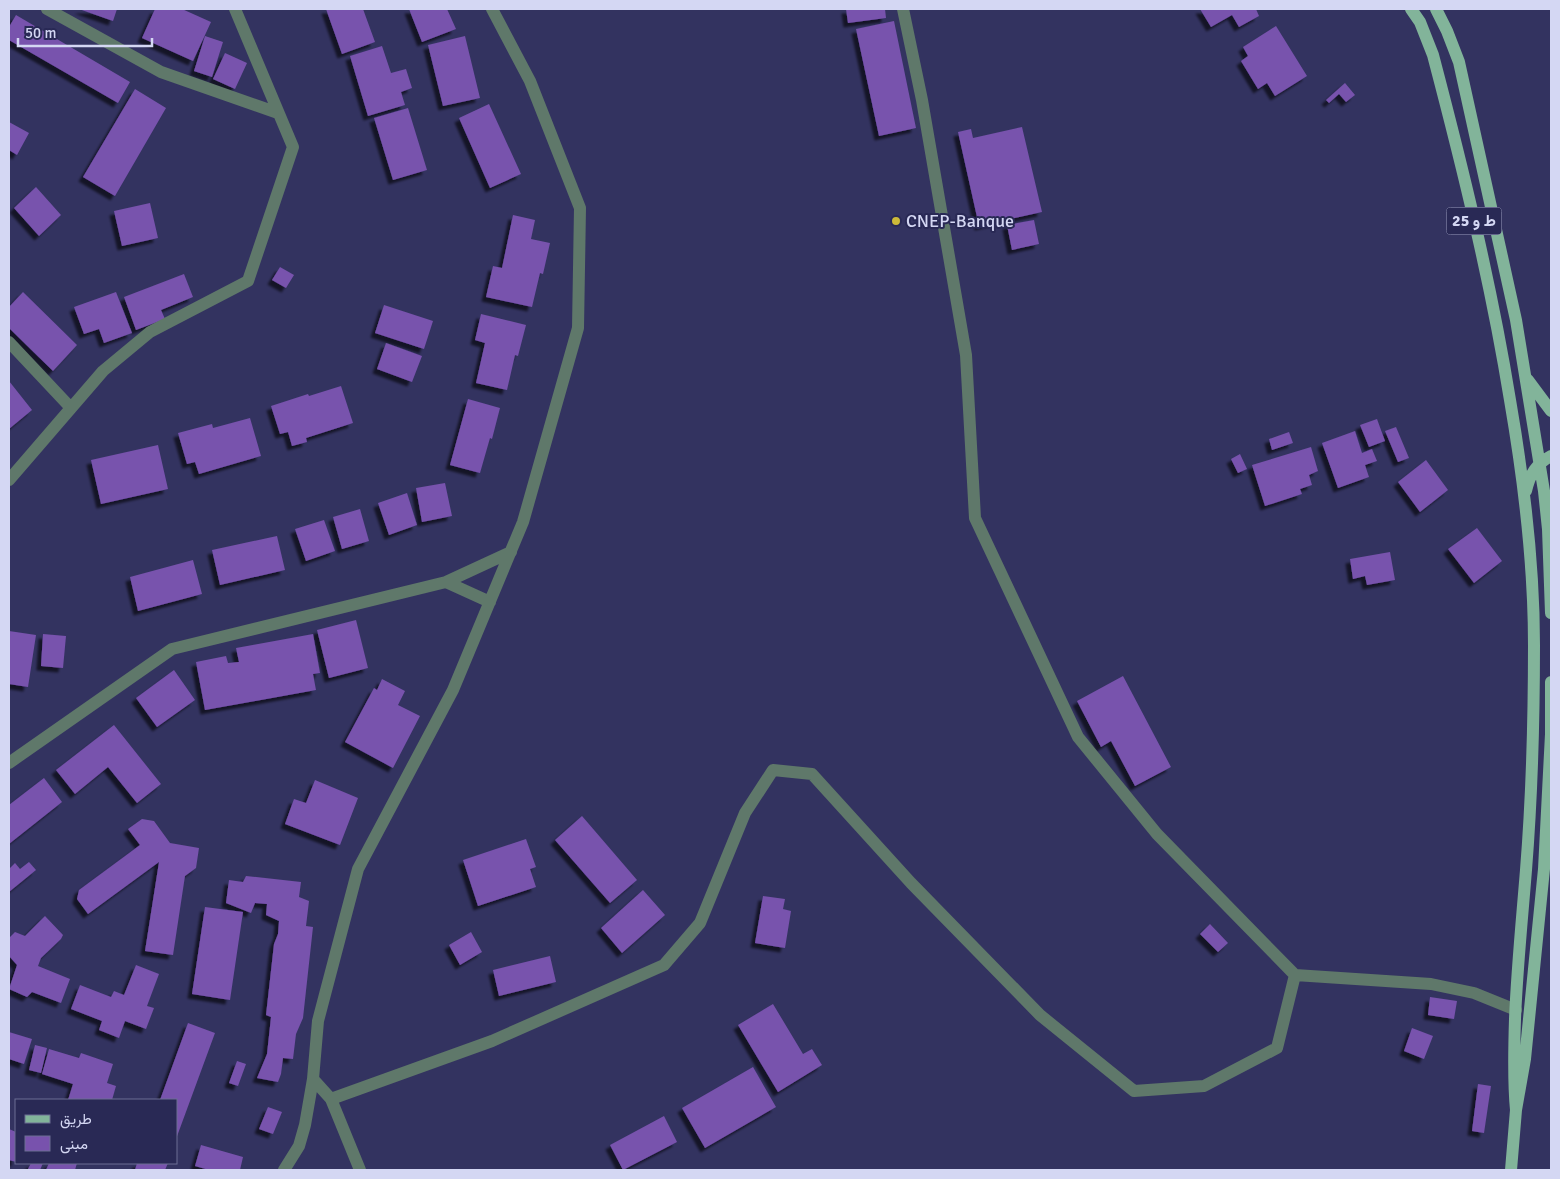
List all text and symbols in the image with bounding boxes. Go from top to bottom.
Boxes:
scale bar [18,15,151,47]
text: 50 m [25,24,56,42]
road number: ط و 25 [1446,208,1502,235]
place label: CNEP-Banque [906,210,1014,232]
marker: CNEP-Banque [890,215,902,227]
legend [15,1099,178,1164]
text: طريق [60,1110,92,1129]
text: مبنى [60,1135,88,1154]

